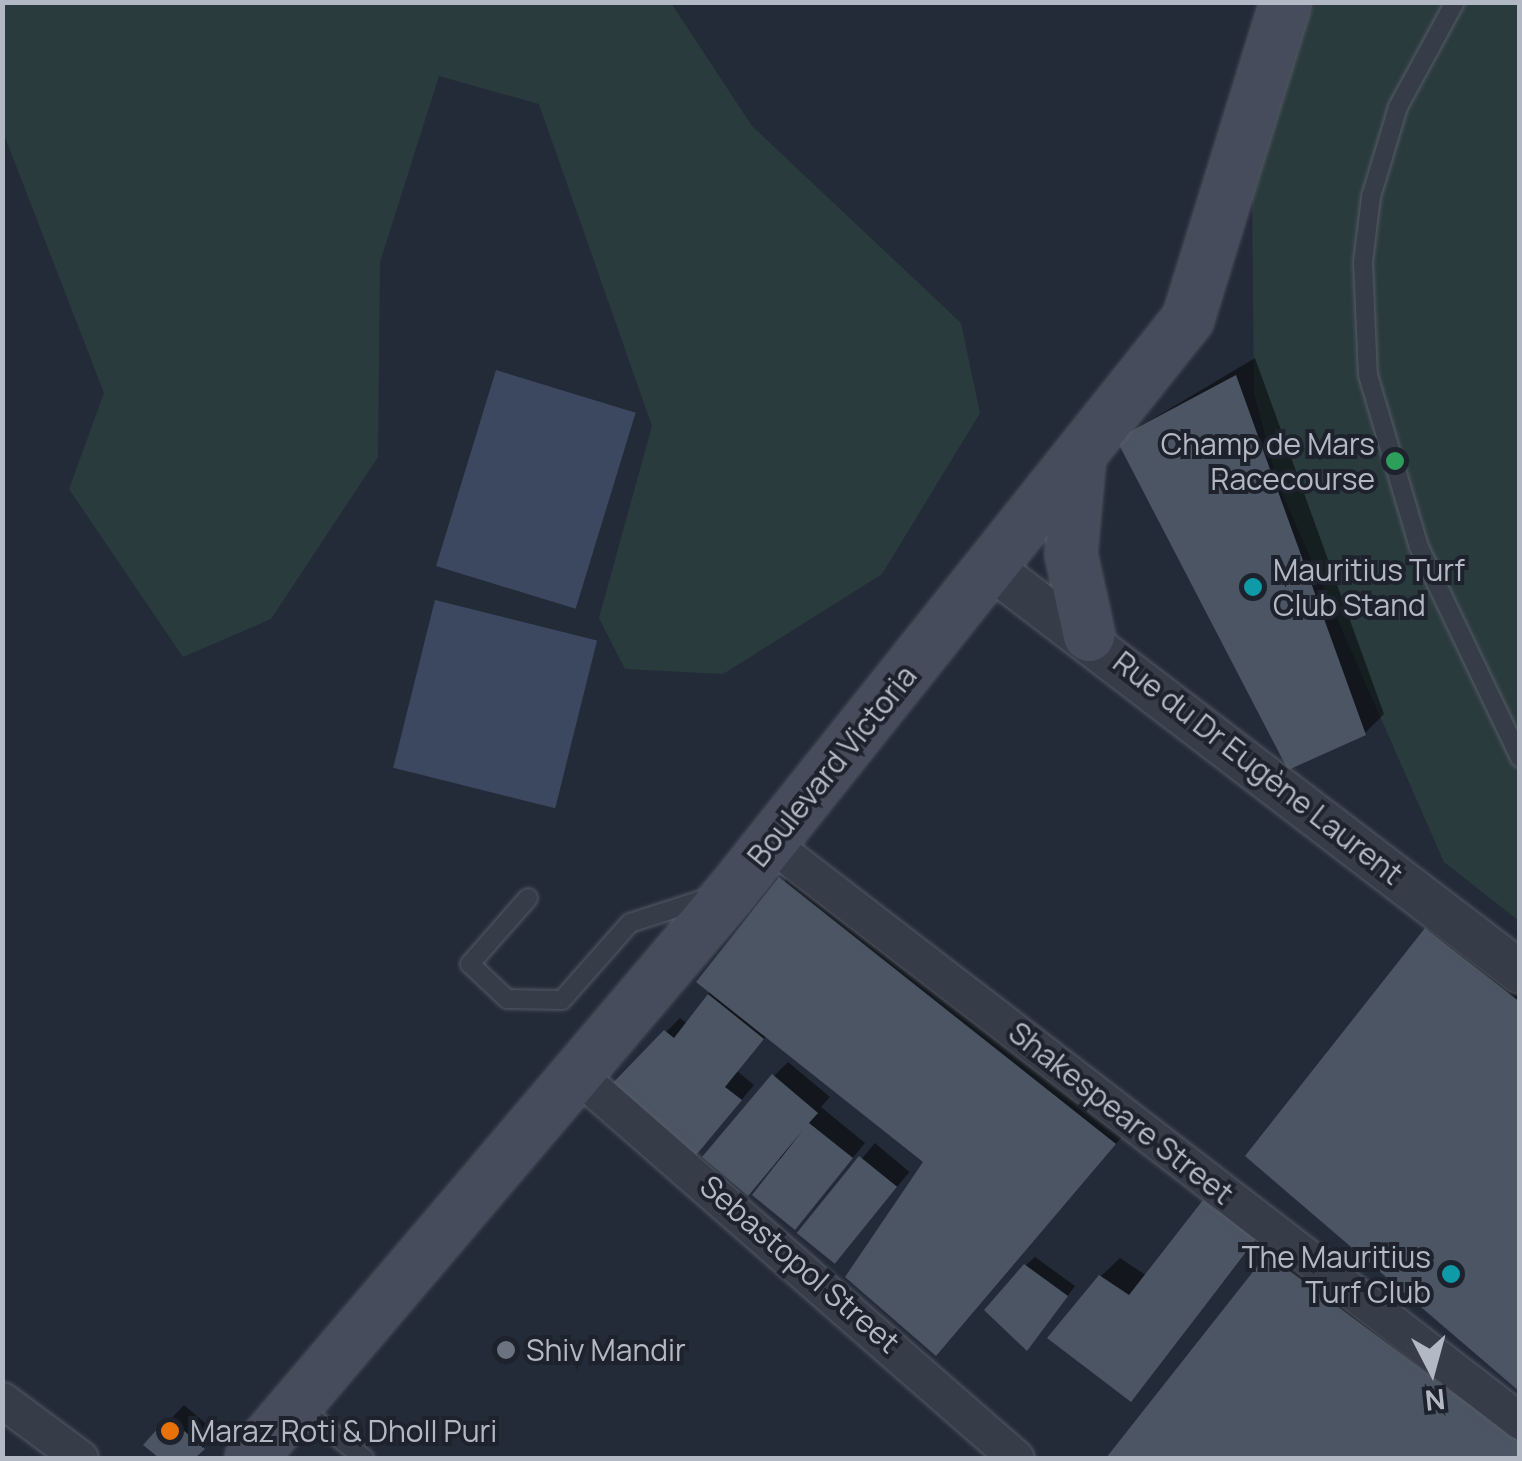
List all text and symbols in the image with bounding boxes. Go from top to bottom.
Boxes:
place label: Champ de Mars Racecourse [1161,426,1375,496]
marker: Champ de Mars Racecourse [1384,450,1406,472]
place label: Mauritius Turf Club Stand [1273,552,1465,622]
marker: Mauritius Turf Club Stand [1242,576,1264,598]
street label: Rue du Dr Eugène Laurent [1106,644,1410,892]
street label: Boulevard Victoria [740,658,924,874]
street label: Shakespeare Street [1002,1014,1240,1212]
street label: Sebastopol Street [693,1168,907,1360]
place label: The Mauritius Turf Club [1242,1239,1431,1310]
marker: The Mauritius Turf Club [1440,1263,1462,1285]
north arrow [1382,1321,1482,1421]
place label: Shiv Mandir [526,1332,686,1368]
marker: Shiv Mandir [495,1339,517,1361]
text: N [1423,1381,1447,1421]
place label: Maraz Roti & Dholl Puri [190,1413,497,1449]
marker: Maraz Roti & Dholl Puri [159,1420,181,1442]

